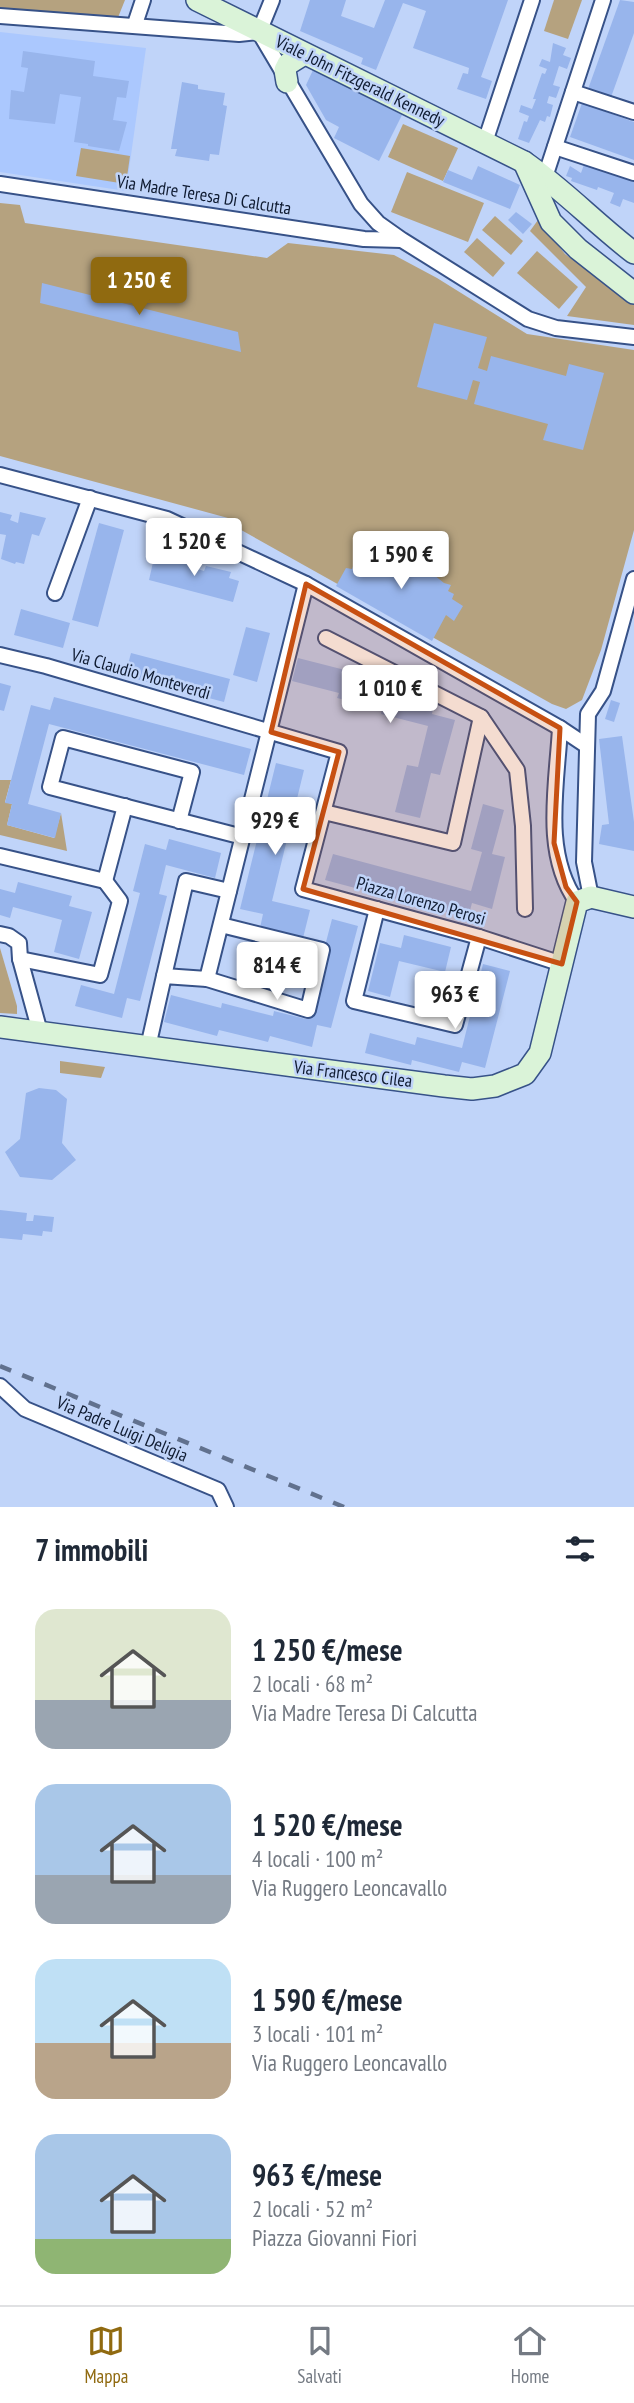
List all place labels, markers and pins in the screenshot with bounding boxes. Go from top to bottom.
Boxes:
pin: 1 250 € [74,258,204,317]
pin: 1 520 € [129,518,259,578]
pin: 1 590 € [336,532,466,591]
pin: 1 010 € [325,666,455,725]
pin: 929 € [226,798,324,857]
pin: 814 € [228,942,326,1002]
pin: 963 € [406,972,504,1031]

